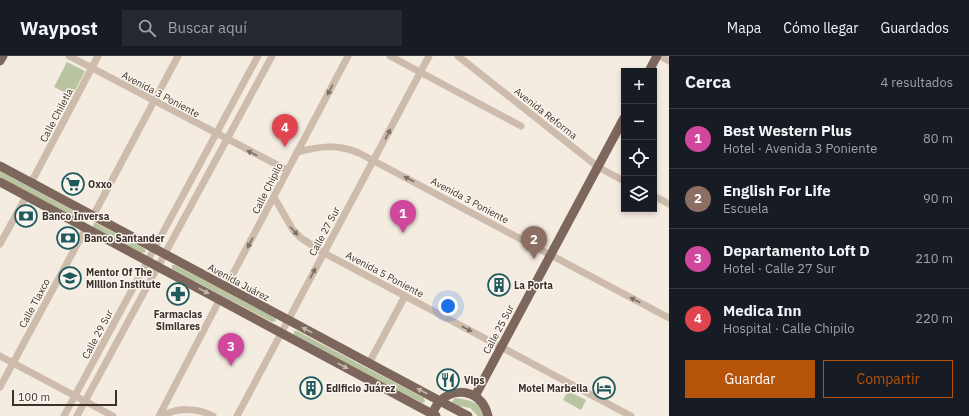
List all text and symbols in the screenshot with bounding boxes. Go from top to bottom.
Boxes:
search box [122,10,402,46]
text: Waypost [20,16,98,40]
icon: search [136,17,158,39]
text: Buscar aquí [168,18,247,37]
text: Mapa [727,19,761,37]
text: Cómo llegar [783,19,858,37]
text: Guardados [880,19,949,37]
street label: Avenida 3 Poniente [120,68,202,121]
map controls [621,68,657,212]
button: + [621,68,657,104]
text: Cerca [685,71,731,93]
text: 4 resultados [880,74,953,91]
one-way arrow [327,85,333,96]
street label: Avenida Reforma [512,85,580,142]
street label: Calle Chiletla [37,86,76,144]
button: − [621,104,657,140]
pin: 4 [272,114,298,147]
text: Best Western Plus [723,121,852,140]
one-way arrow [384,128,391,140]
text: 1 [694,130,702,147]
text: 80 m [923,130,953,147]
button: locate [621,140,657,176]
text: Hotel · Avenida 3 Poniente [723,140,877,157]
one-way arrow [247,150,258,156]
street label: Calle Chipilo [249,160,286,216]
supermarket icon: Oxxo [60,171,86,197]
street label: Avenida 3 Poniente [429,174,511,227]
one-way arrow [403,176,415,183]
button: layers [621,176,657,212]
place label: Oxxo [88,178,112,191]
text: English For Life [723,181,831,200]
text: 2 [694,190,702,207]
text: 90 m [923,190,953,207]
pin: 1 [390,200,416,233]
text: Escuela [723,200,768,217]
bank icon: Banco Inversa [13,203,39,229]
street label: Calle 27 Sur [306,204,343,258]
place label: Banco Inversa [42,210,110,223]
bank icon: Banco Santander [55,225,81,251]
one-way arrow [289,225,298,236]
pin: 2 [521,226,547,259]
place label: Banco Santander [84,232,165,245]
one-way arrow [246,237,253,248]
text: Departamento Loft D [723,241,870,260]
street label: Avenida 5 Poniente [344,248,426,301]
text: 3 [694,250,702,267]
text: 210 m [915,250,953,267]
text: Hotel · Calle 27 Sur [723,260,836,277]
street label: Avenida Juárez [206,261,272,304]
school or university icon: Mentor Of The Million Institute [57,265,83,291]
place label: Mentor Of The Million Institute [86,266,161,291]
one-way arrow [310,267,316,279]
building icon: La Porta [486,272,512,298]
street label: Calle Tlaxco [16,276,53,330]
place label: La Porta [514,279,553,292]
pharmacy icon: Farmacias Similares [165,281,191,307]
one-way arrow [198,287,210,294]
your location [438,296,458,316]
one-way arrow [629,296,640,303]
text: Medica Inn [723,301,801,320]
street label: Calle 25 Sur [480,302,517,356]
street label: Calle 29 Sur [79,307,116,361]
place label: Farmacias Similares [154,308,202,333]
text: 4 [694,310,702,327]
text: 220 m [915,310,953,327]
text: Hospital · Calle Chipilo [723,320,855,337]
one-way arrow [461,326,473,332]
one-way arrow [301,327,313,333]
pin: 3 [218,333,244,366]
button: Guardar [685,360,815,398]
button: Compartir [823,360,953,398]
one-way arrow [337,363,349,370]
restaurant icon: Vips [435,367,461,393]
place label: Vips [464,374,484,387]
building icon: Edificio Juárez [298,375,324,401]
hotel icon: Motel Marbella [591,375,617,401]
place label: Edificio Juárez [326,382,395,395]
place label: Motel Marbella [518,382,588,395]
scale bar [12,388,117,407]
one-way arrow [416,388,427,394]
text: 100 m [18,390,50,404]

